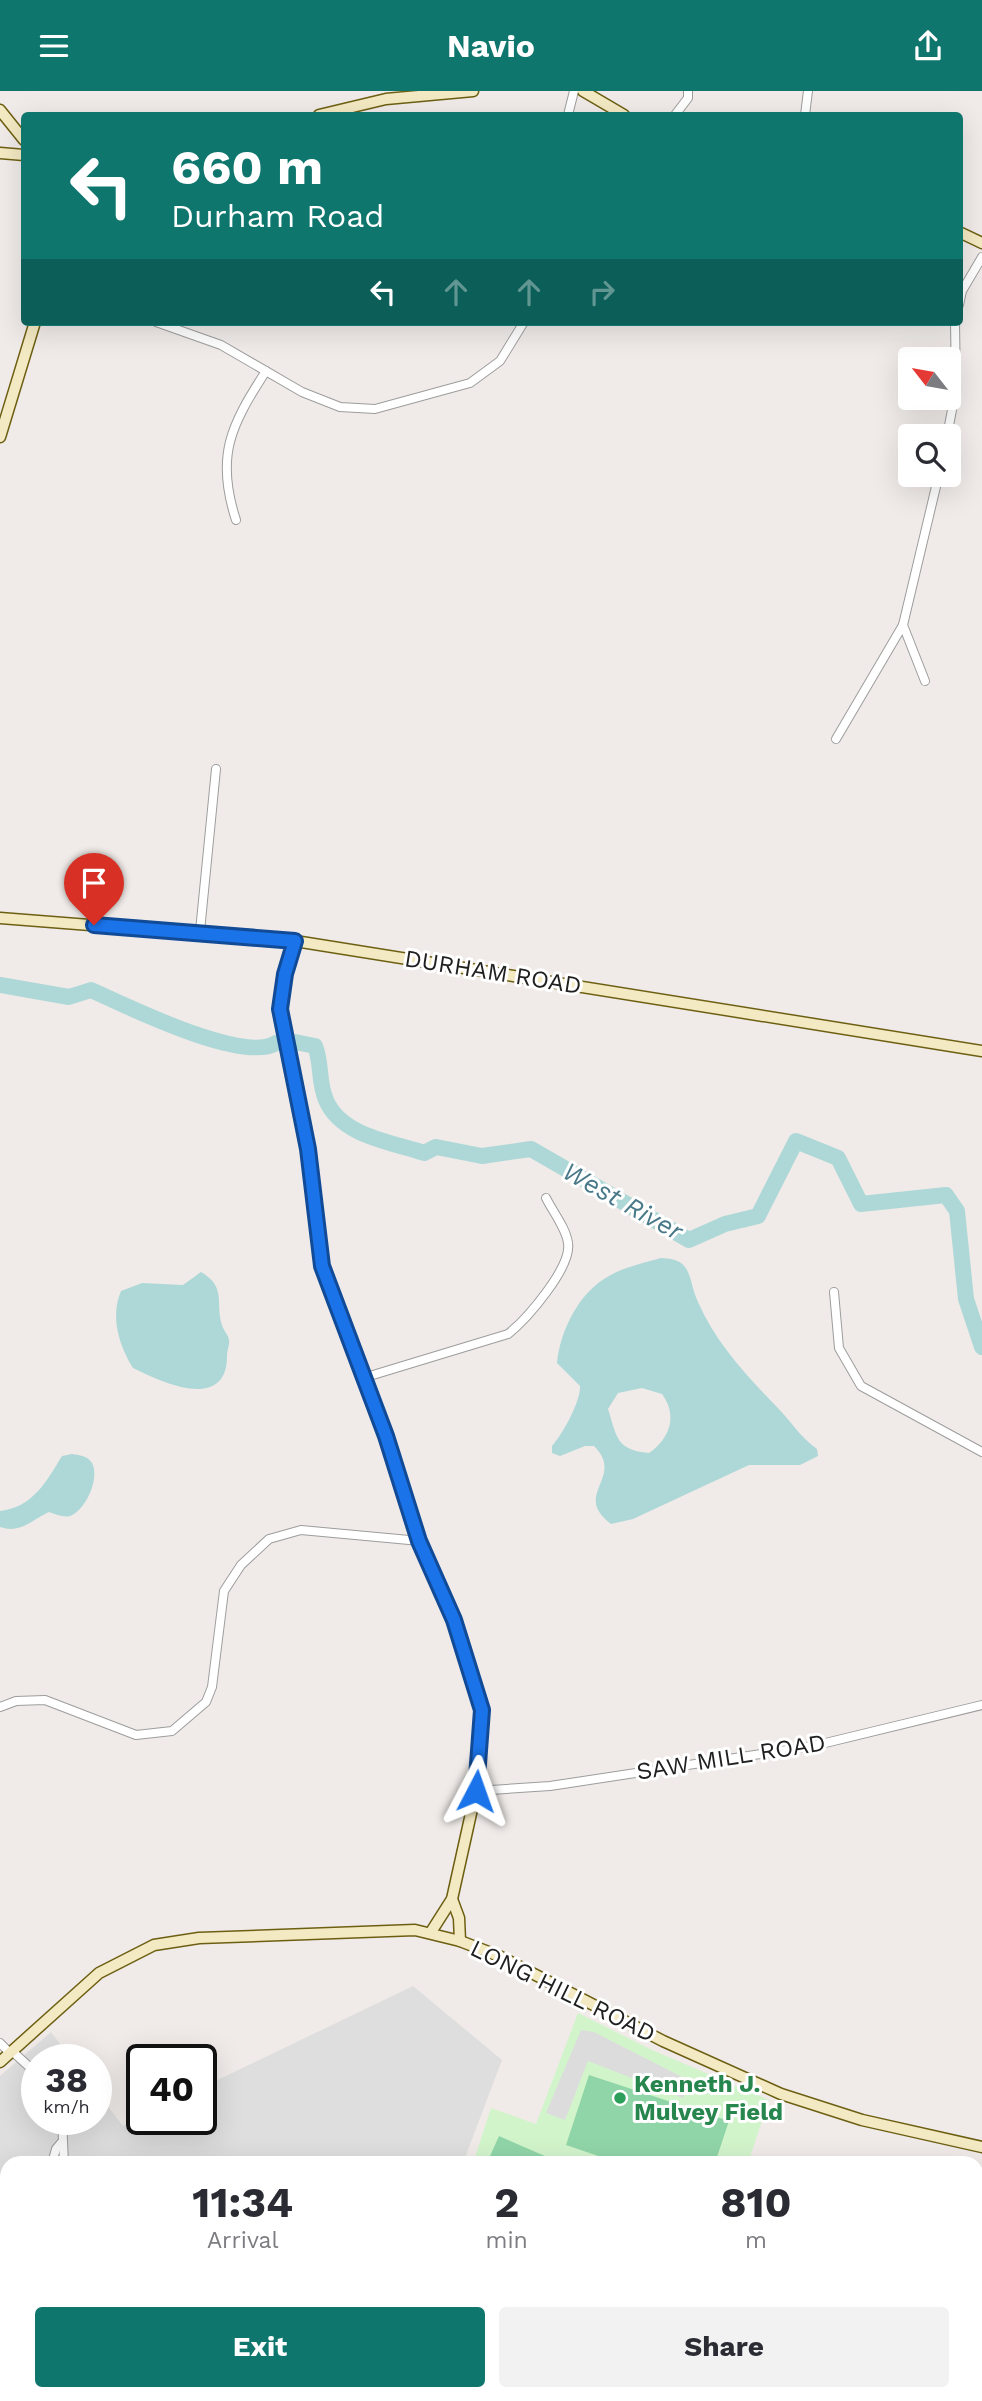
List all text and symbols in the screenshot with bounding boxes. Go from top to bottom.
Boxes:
icon: menu [35,27,73,65]
text: Navio [447,27,535,65]
icon: share [909,27,947,65]
text: 660 m [171,138,323,196]
icon: left [56,140,147,231]
text: Durham Road [171,197,384,235]
icon: left [364,273,402,311]
icon: ahead [437,273,475,311]
icon: ahead [510,273,548,311]
icon: right [583,273,621,311]
north arrow [898,347,961,409]
map controls [898,347,961,487]
button: search [898,424,961,487]
pin [64,853,124,925]
icon: arrive [75,864,113,902]
street label: DURHAM ROAD [403,944,583,1000]
water label: West River [558,1156,689,1247]
street label: SAW MILL ROAD [635,1728,827,1786]
position arrow [439,1754,513,1828]
street label: LONG HILL ROAD [466,1934,660,2048]
speed limit sign: 40 [126,2044,217,2135]
text: 38 [45,2059,88,2101]
place label: Kenneth J. Mulvey Field [634,2070,783,2126]
marker: Kenneth J. Mulvey Field [612,2090,628,2106]
text: km/h [43,2096,90,2117]
text: 11:34 [192,2178,293,2227]
text: 2 [494,2178,519,2227]
text: 810 [720,2178,792,2227]
text: Arrival [207,2227,279,2254]
text: min [486,2227,528,2254]
text: m [745,2227,767,2254]
button: Exit [35,2307,485,2387]
button: Share [499,2307,949,2387]

